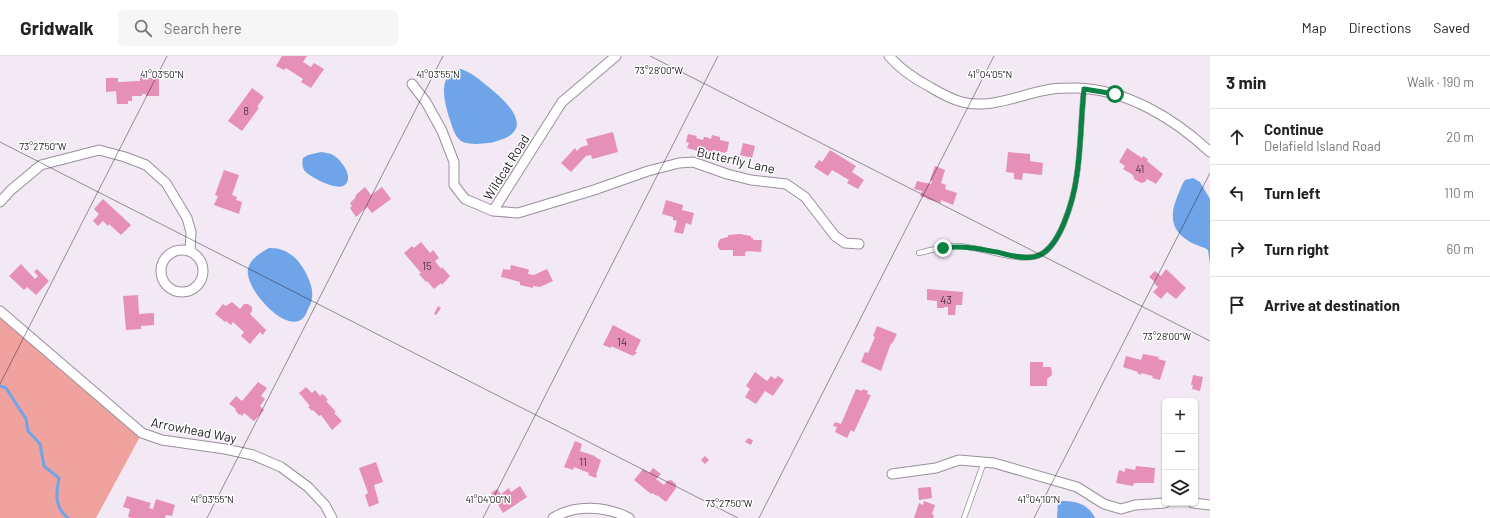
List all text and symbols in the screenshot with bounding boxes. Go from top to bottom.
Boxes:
search box [118,10,398,46]
text: Gridwalk [20,16,94,39]
icon: search [132,17,154,39]
text: Search here [164,19,242,37]
text: Map [1302,19,1327,36]
text: Directions [1349,19,1411,36]
text: Saved [1433,19,1470,36]
text: 73°28'00"W [635,64,683,76]
text: 41°03'50"N [140,68,184,80]
text: 41°03'55"N [416,68,460,80]
text: 41°04'05"N [968,68,1012,80]
text: 3 min [1226,72,1266,92]
text: Walk · 190 m [1407,74,1474,90]
route start [1106,85,1124,103]
house number: 8 [243,104,249,117]
text: Continue [1264,120,1324,138]
icon: ahead [1226,126,1248,148]
text: 20 m [1446,129,1474,145]
street label: Wildcat Road [480,131,532,203]
text: Delafield Island Road [1264,138,1381,154]
text: 73°27'50"W [19,140,67,152]
street label: Butterfly Lane [695,143,777,177]
house number: 41 [1136,162,1144,175]
icon: left [1226,182,1248,204]
text: Turn left [1264,184,1320,202]
text: 110 m [1444,185,1474,201]
icon: right [1226,238,1248,260]
route end [934,239,952,257]
text: Turn right [1264,240,1329,258]
text: 60 m [1447,241,1474,257]
house number: 15 [422,259,432,272]
house number: 43 [940,293,952,306]
icon: arrive [1226,294,1248,316]
text: Arrive at destination [1264,296,1400,314]
text: 73°28'00"W [1143,330,1191,342]
house number: 14 [617,335,627,348]
map controls [1162,398,1198,506]
button: + [1162,398,1198,434]
street label: Arrowhead Way [150,414,238,446]
button: − [1162,434,1198,470]
house number: 11 [579,455,587,468]
button: layers [1162,470,1198,506]
text: 41°03'55"N [190,493,234,505]
text: 41°04'00"N [466,493,510,505]
text: 41°04'10"N [1018,493,1060,505]
text: 73°27'50"W [705,497,753,509]

